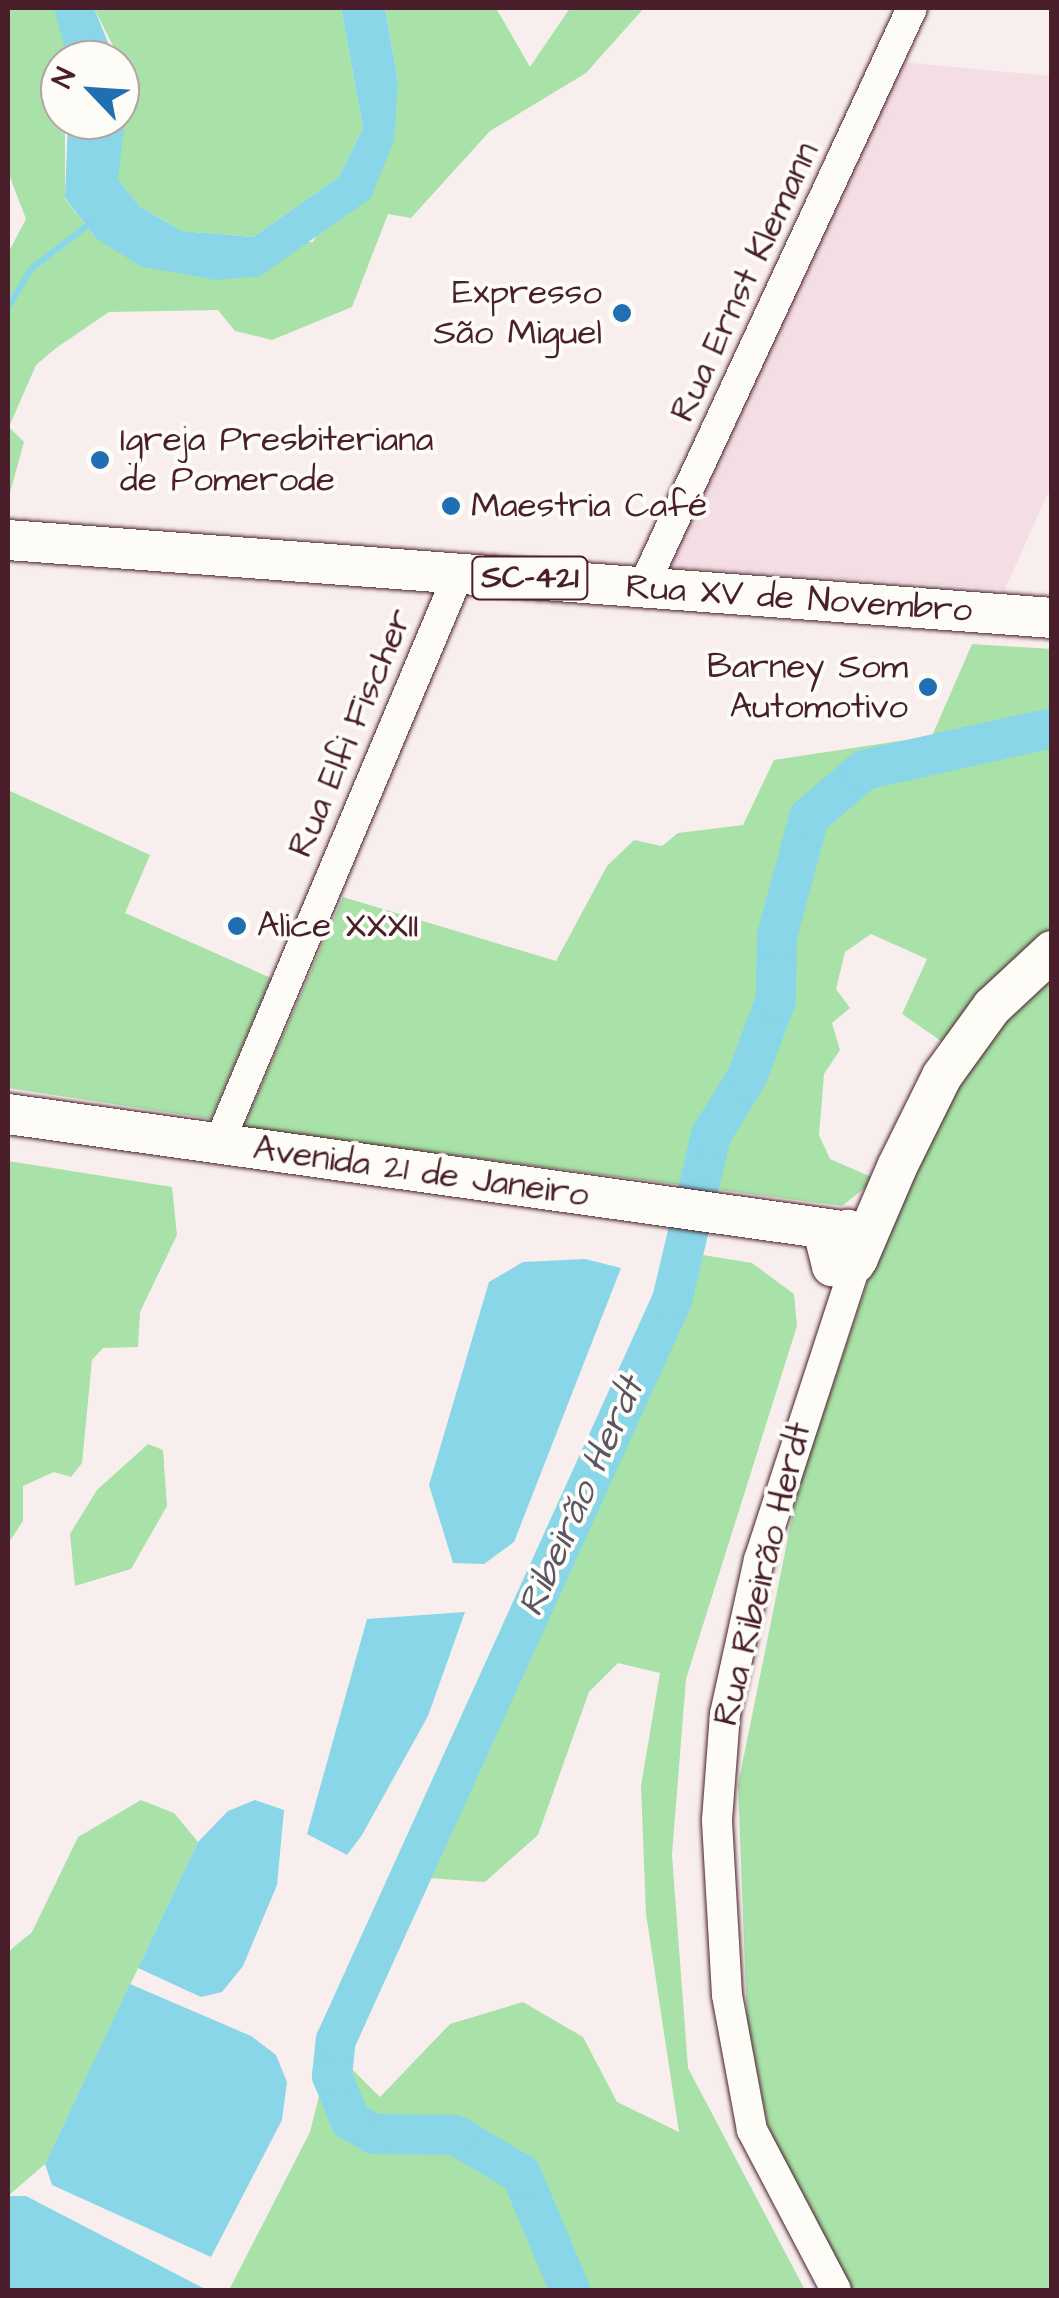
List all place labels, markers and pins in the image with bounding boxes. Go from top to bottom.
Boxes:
place label: Expresso São Miguel [433,272,602,354]
marker: Expresso São Miguel [611,302,633,324]
place label: Igreja Presbiteriana de Pomerode [120,419,434,501]
marker: Igreja Presbiteriana de Pomerode [89,449,111,471]
place label: Maestria Café [471,485,707,527]
marker: Maestria Café [440,495,462,517]
place label: Barney Som Automotivo [707,646,908,728]
marker: Barney Som Automotivo [917,676,939,698]
place label: Alice XXXII [257,905,419,947]
marker: Alice XXXII [226,915,248,937]

